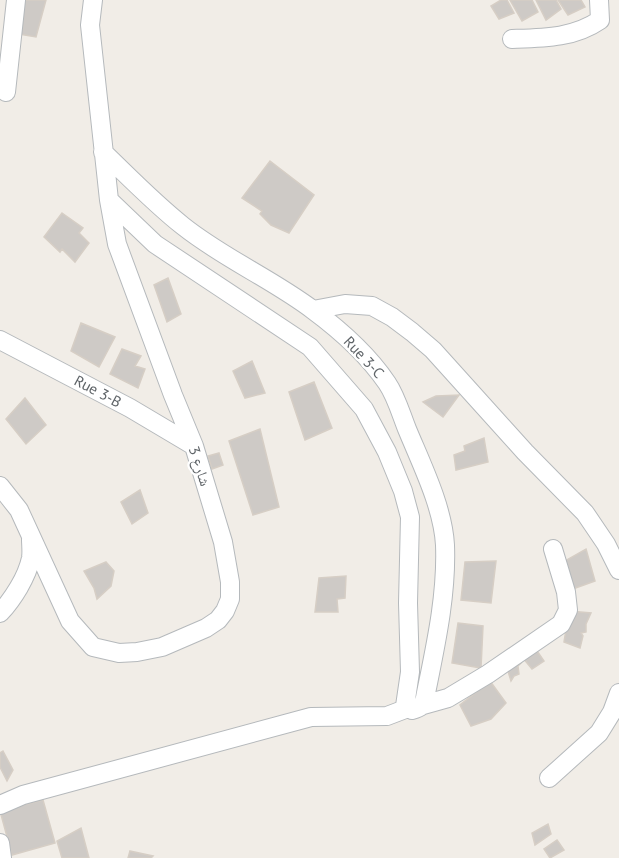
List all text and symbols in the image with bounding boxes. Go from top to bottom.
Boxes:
street label: Rue 3-C [340,332,388,382]
street label: Rue 3-B [71,371,125,411]
street label: شارع 3 [184,444,215,489]

